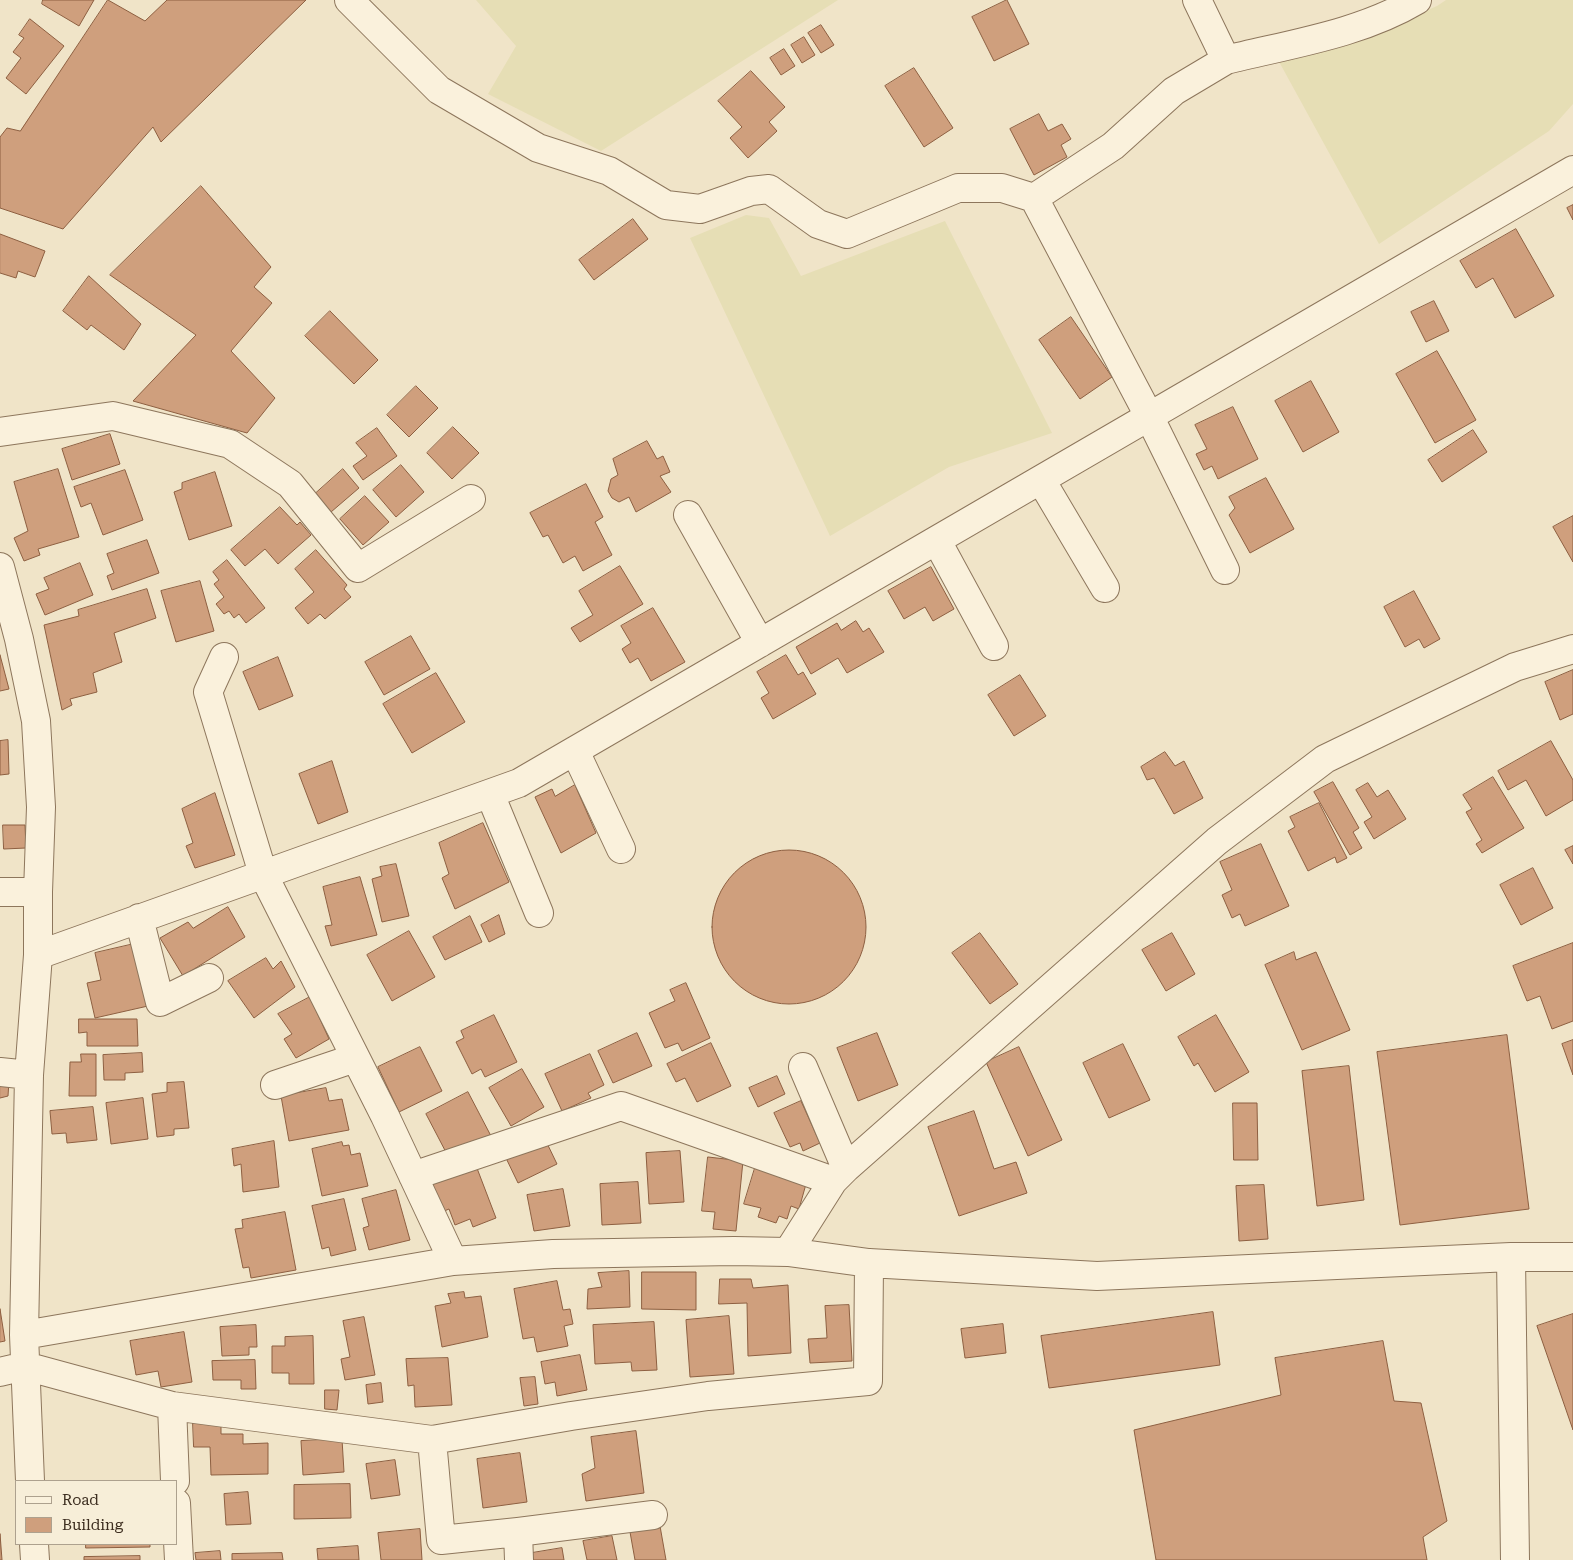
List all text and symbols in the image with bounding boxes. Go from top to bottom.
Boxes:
legend [15,1480,178,1545]
text: Road [62,1491,99,1509]
text: Building [62,1516,123,1534]

